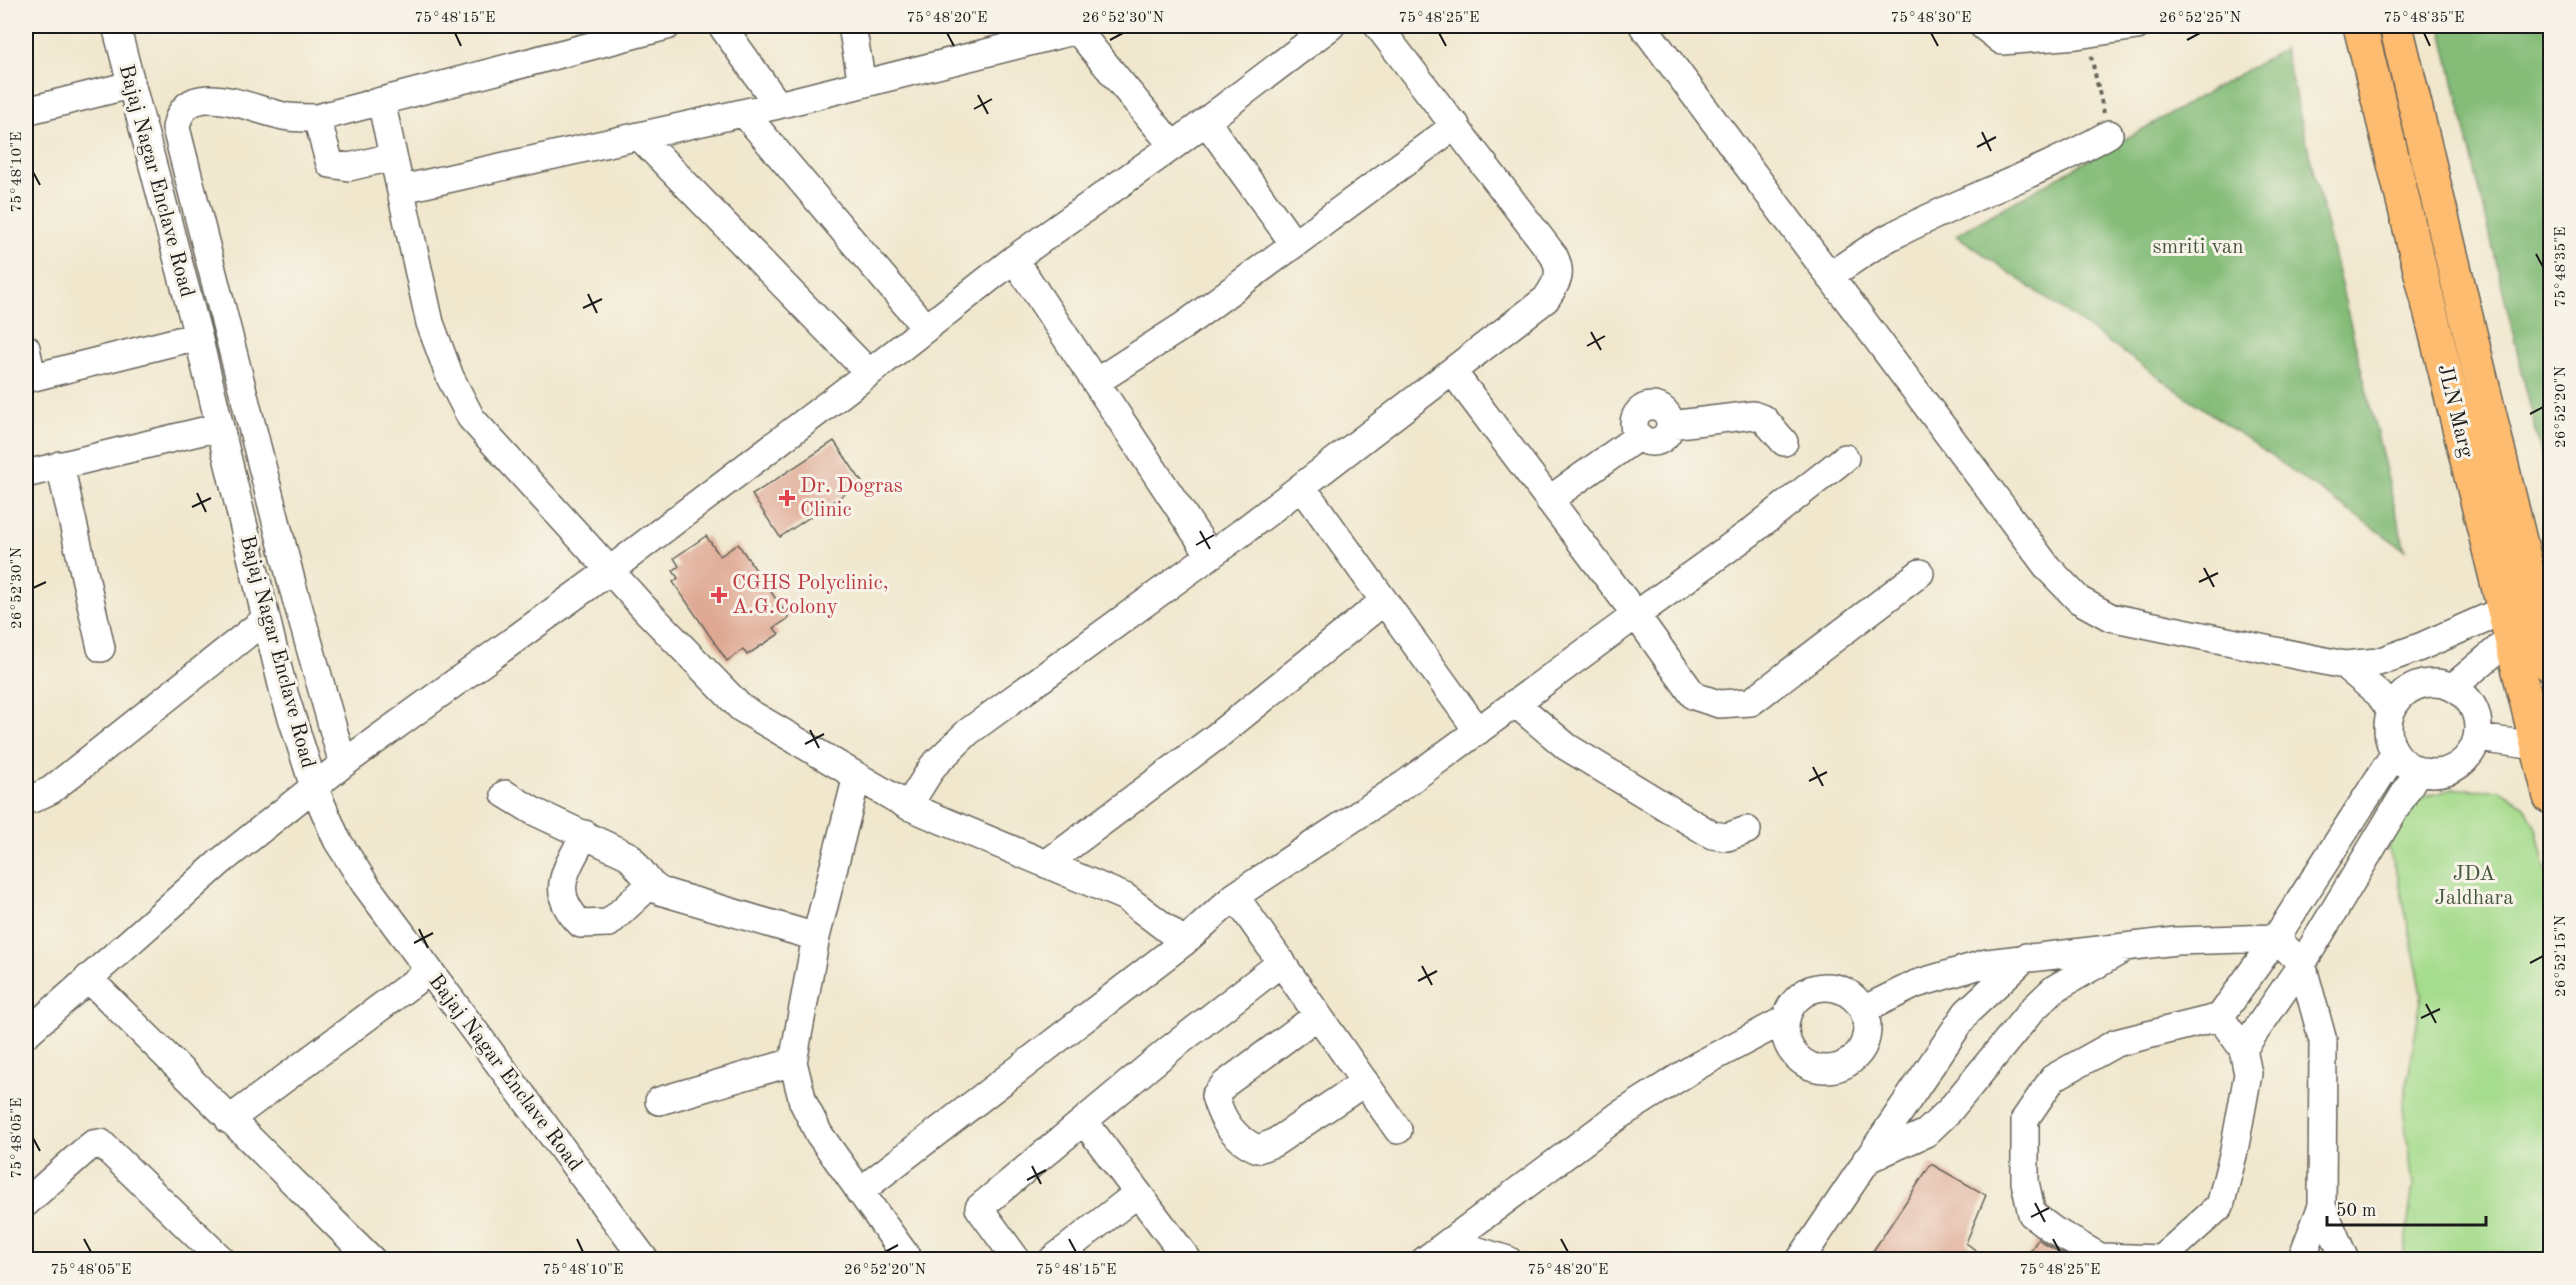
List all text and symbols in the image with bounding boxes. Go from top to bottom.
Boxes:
text: 75°48'15"E [415,11,495,26]
text: 75°48'20"E [907,11,987,26]
text: 26°52'30"N [1082,11,1164,26]
text: 75°48'25"E [1399,11,1479,26]
text: 75°48'30"E [1891,11,1971,26]
text: 26°52'25"N [2159,11,2241,26]
text: 75°48'35"E [2384,11,2464,26]
street label: Bajaj Nagar Enclave Road [115,62,197,300]
text: 75°48'10"E [10,132,25,212]
text: 75°48'35"E [2554,227,2569,307]
park label: smriti van [2152,237,2244,258]
street label: JLN Marg [2433,362,2477,460]
text: 26°52'20"N [2554,366,2569,448]
place label: Dr. Dogras Clinic [800,476,903,521]
marker: Dr. Dogras Clinic [778,489,796,507]
street label: Bajaj Nagar Enclave Road [236,533,318,771]
text: 26°52'30"N [10,547,25,629]
place label: CGHS Polyclinic, A.G.Colony [732,573,889,618]
marker: CGHS Polyclinic, A.G.Colony [710,586,728,604]
park label: JDA Jaldhara [2434,864,2514,909]
text: 26°52'15"N [2554,915,2569,997]
street label: Bajaj Nagar Enclave Road [424,971,586,1175]
text: 75°48'05"E [10,1098,25,1178]
scale bar [2327,1189,2486,1227]
text: 50 m [2336,1202,2376,1220]
text: 75°48'05"E [51,1263,131,1278]
text: 75°48'10"E [543,1263,623,1278]
text: 26°52'20"N [844,1263,926,1278]
text: 75°48'15"E [1036,1263,1116,1278]
text: 75°48'20"E [1528,1263,1608,1278]
text: 75°48'25"E [2020,1263,2100,1278]

